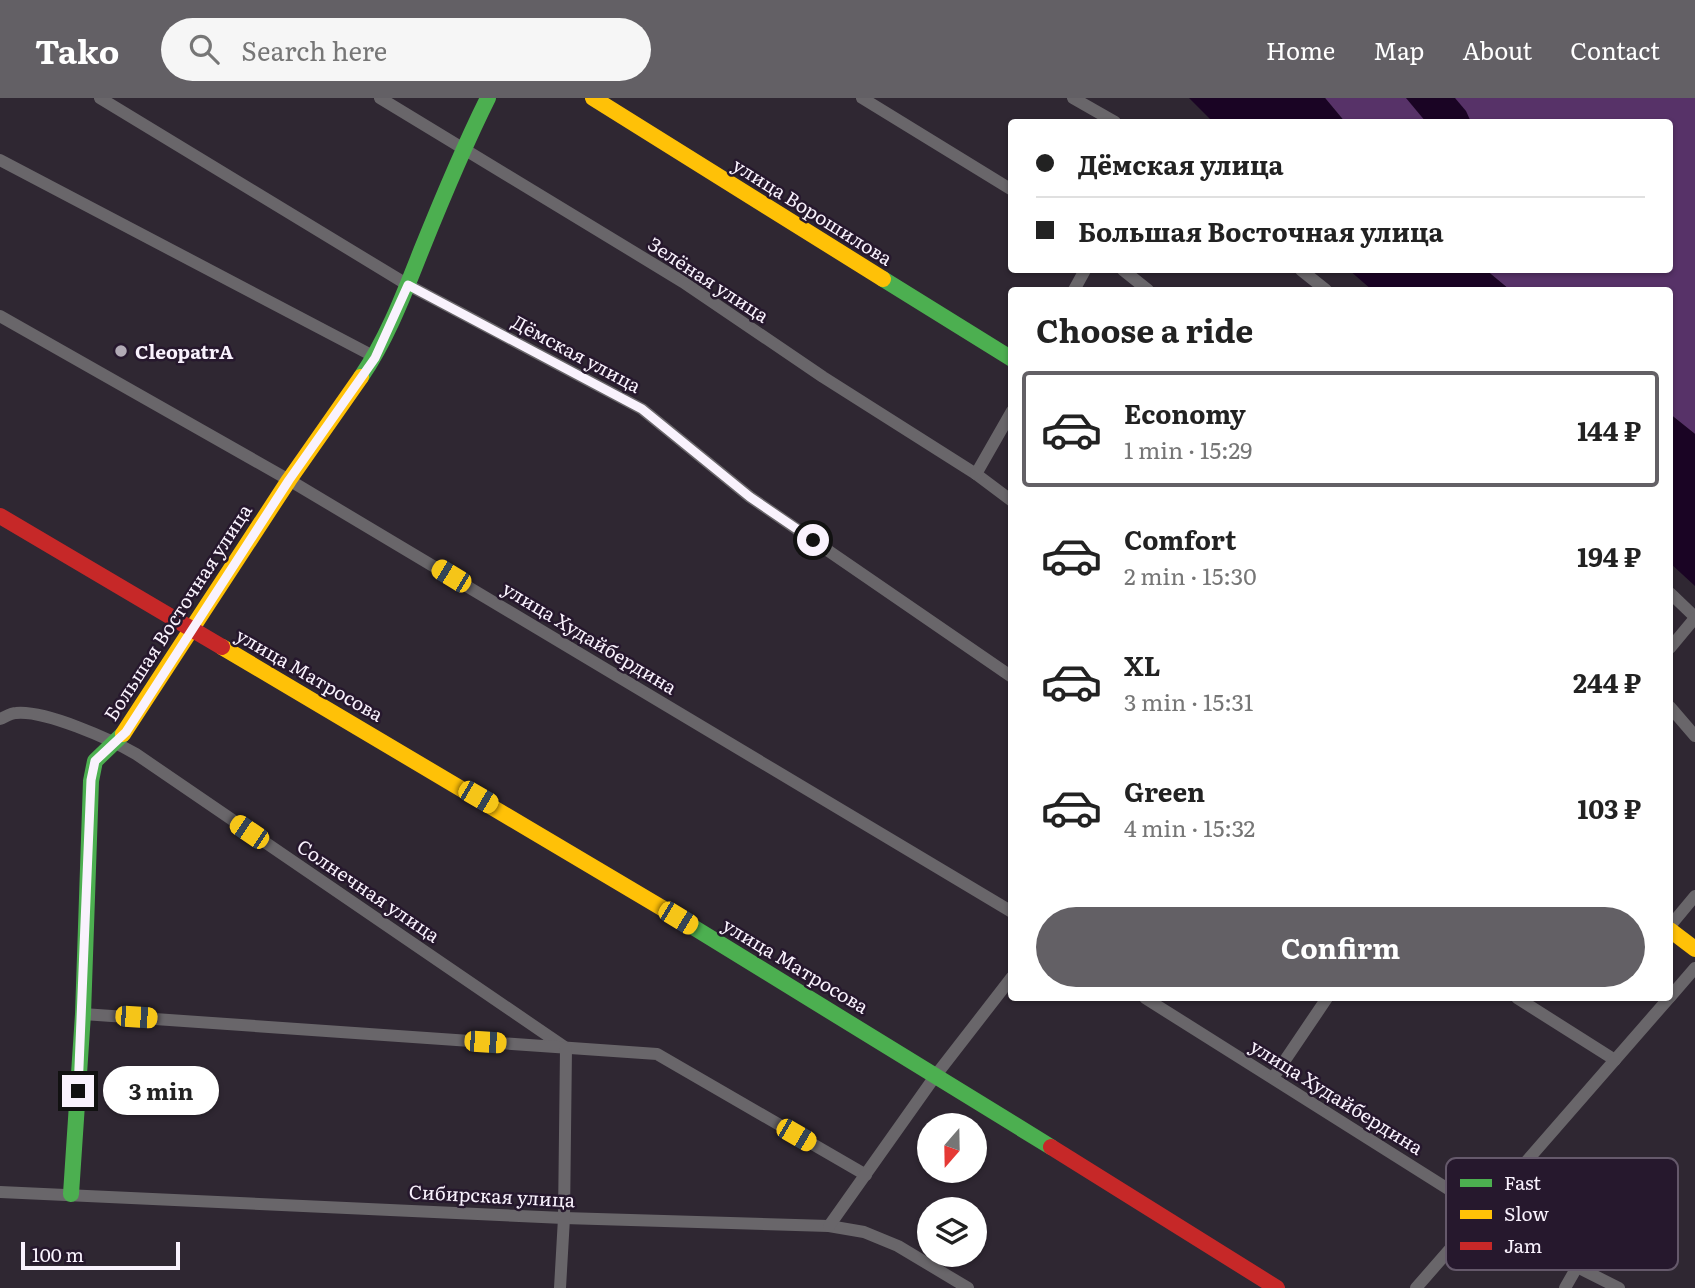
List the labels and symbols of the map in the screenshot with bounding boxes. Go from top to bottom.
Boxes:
street label: улица Ворошилова [728,150,899,272]
street label: Зелёная улица [643,229,776,329]
street label: Дёмская улица [508,307,647,399]
place label: CleopatrA [135,337,234,365]
marker: CleopatrA [113,343,129,359]
street label: Большая Восточная улица [96,497,258,726]
route start [797,524,829,556]
car [428,556,475,596]
street label: улица Худайбердина [497,574,683,701]
street label: улица Матросова [231,620,390,728]
car [455,777,502,817]
car [226,812,273,852]
street label: Солнечная улица [292,832,447,949]
car [655,898,702,938]
street label: улица Матросова [718,910,875,1020]
car [115,1005,158,1029]
car [464,1030,507,1054]
street label: улица Худайбердина [1245,1031,1430,1161]
callout: 3 min [102,1066,218,1116]
route end [62,1075,94,1107]
north arrow [917,1113,987,1183]
car [773,1115,820,1155]
legend [1446,1158,1678,1270]
text: Fast [1504,1168,1541,1196]
street label: Сибирская улица [408,1177,577,1213]
text: Slow [1504,1199,1549,1227]
text: Jam [1504,1231,1542,1259]
scale bar [21,1239,180,1271]

